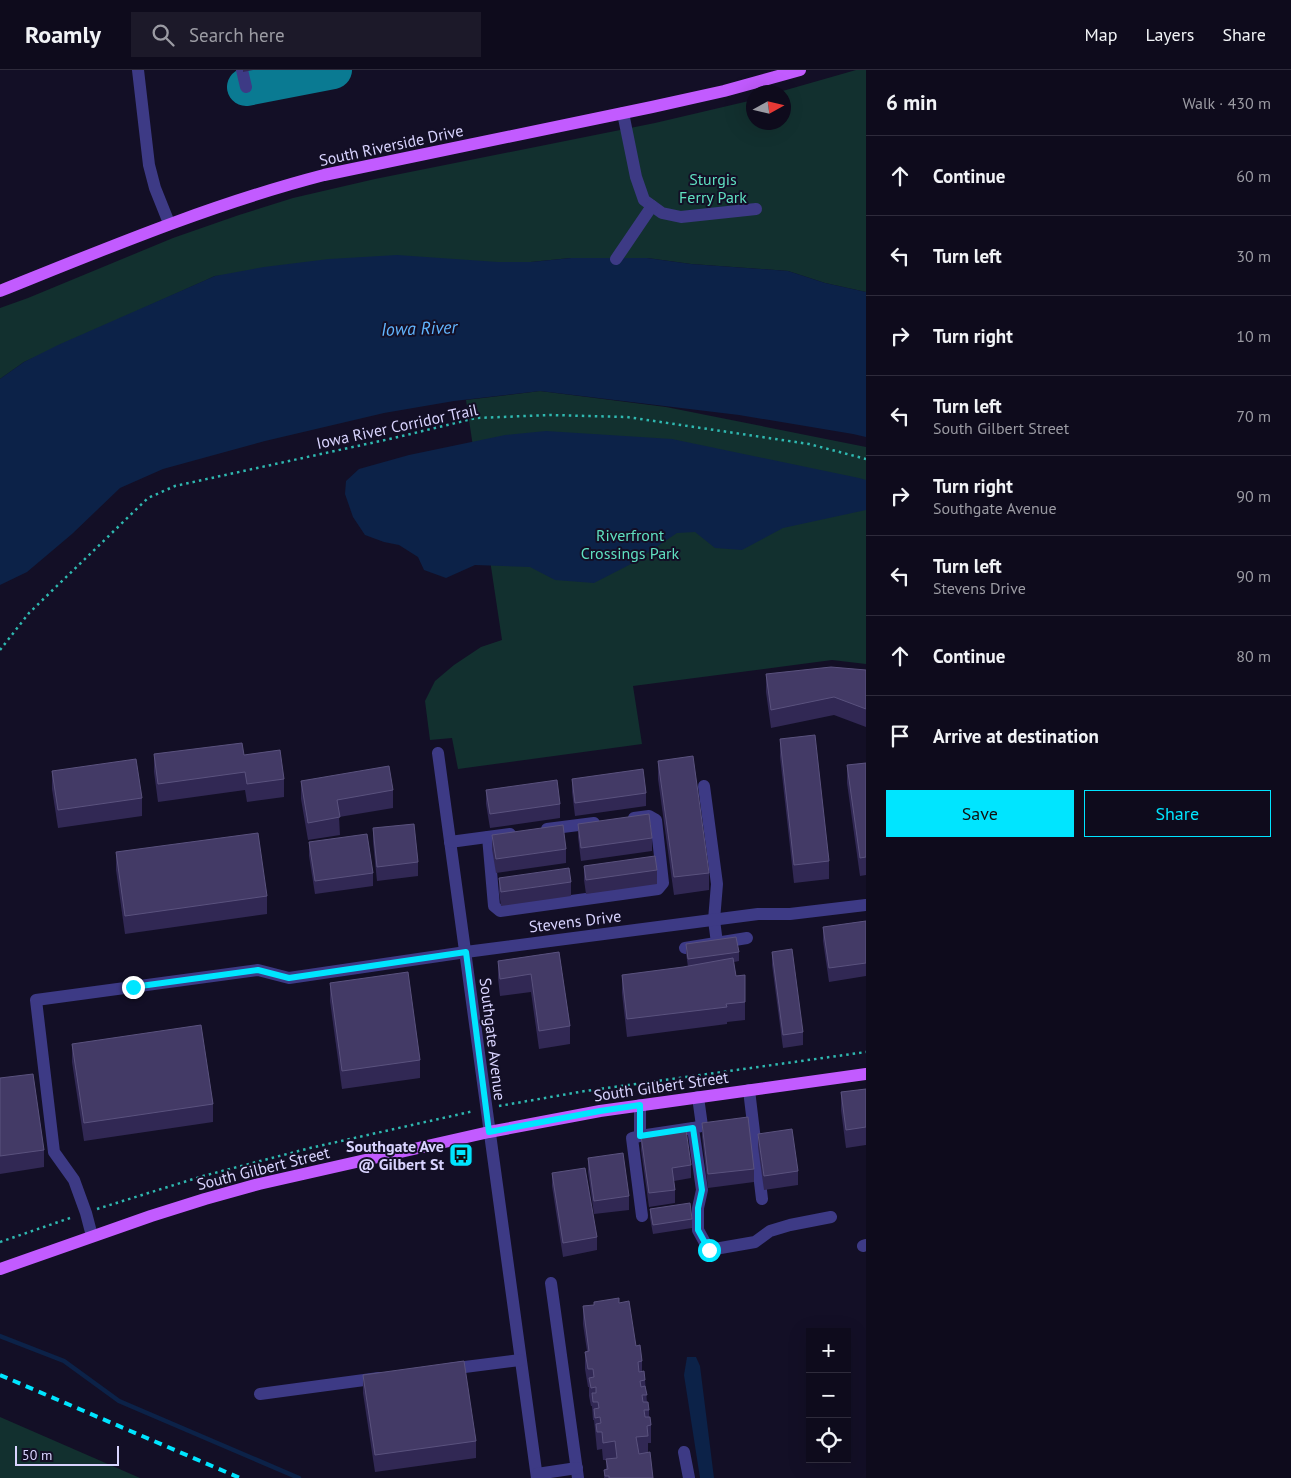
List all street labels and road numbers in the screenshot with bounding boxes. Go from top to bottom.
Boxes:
street label: South Riverside Drive [317,120,465,170]
street label: Iowa River Corridor Trail [314,399,480,453]
street label: Stevens Drive [528,905,622,937]
street label: Southgate Avenue [476,976,510,1102]
street label: South Gilbert Street [592,1067,730,1105]
street label: South Gilbert Street [195,1142,332,1194]

